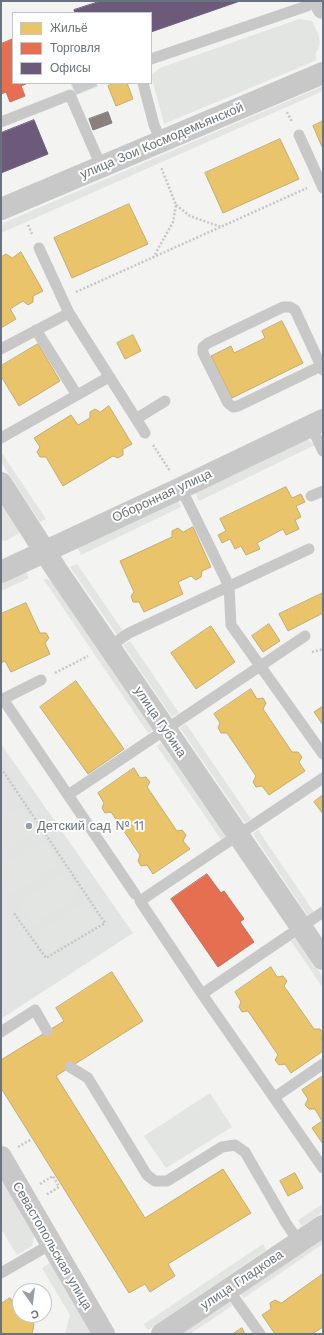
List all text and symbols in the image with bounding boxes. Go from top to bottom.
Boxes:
legend [12,12,152,84]
text: Жильё [50,21,88,35]
text: Торговля [50,41,100,55]
text: Офисы [50,61,91,75]
street label: улица Зои Космодемьянской [78,99,246,183]
street label: Оборонная улица [110,466,214,526]
street label: улица Губина [131,684,189,760]
place label: Детский сад № 11 [37,818,144,834]
marker: Детский сад № 11 [24,821,34,831]
street label: Севастопольская улица [9,1179,95,1313]
street label: улица Гладкова [198,1247,286,1313]
north arrow [12,1283,52,1323]

